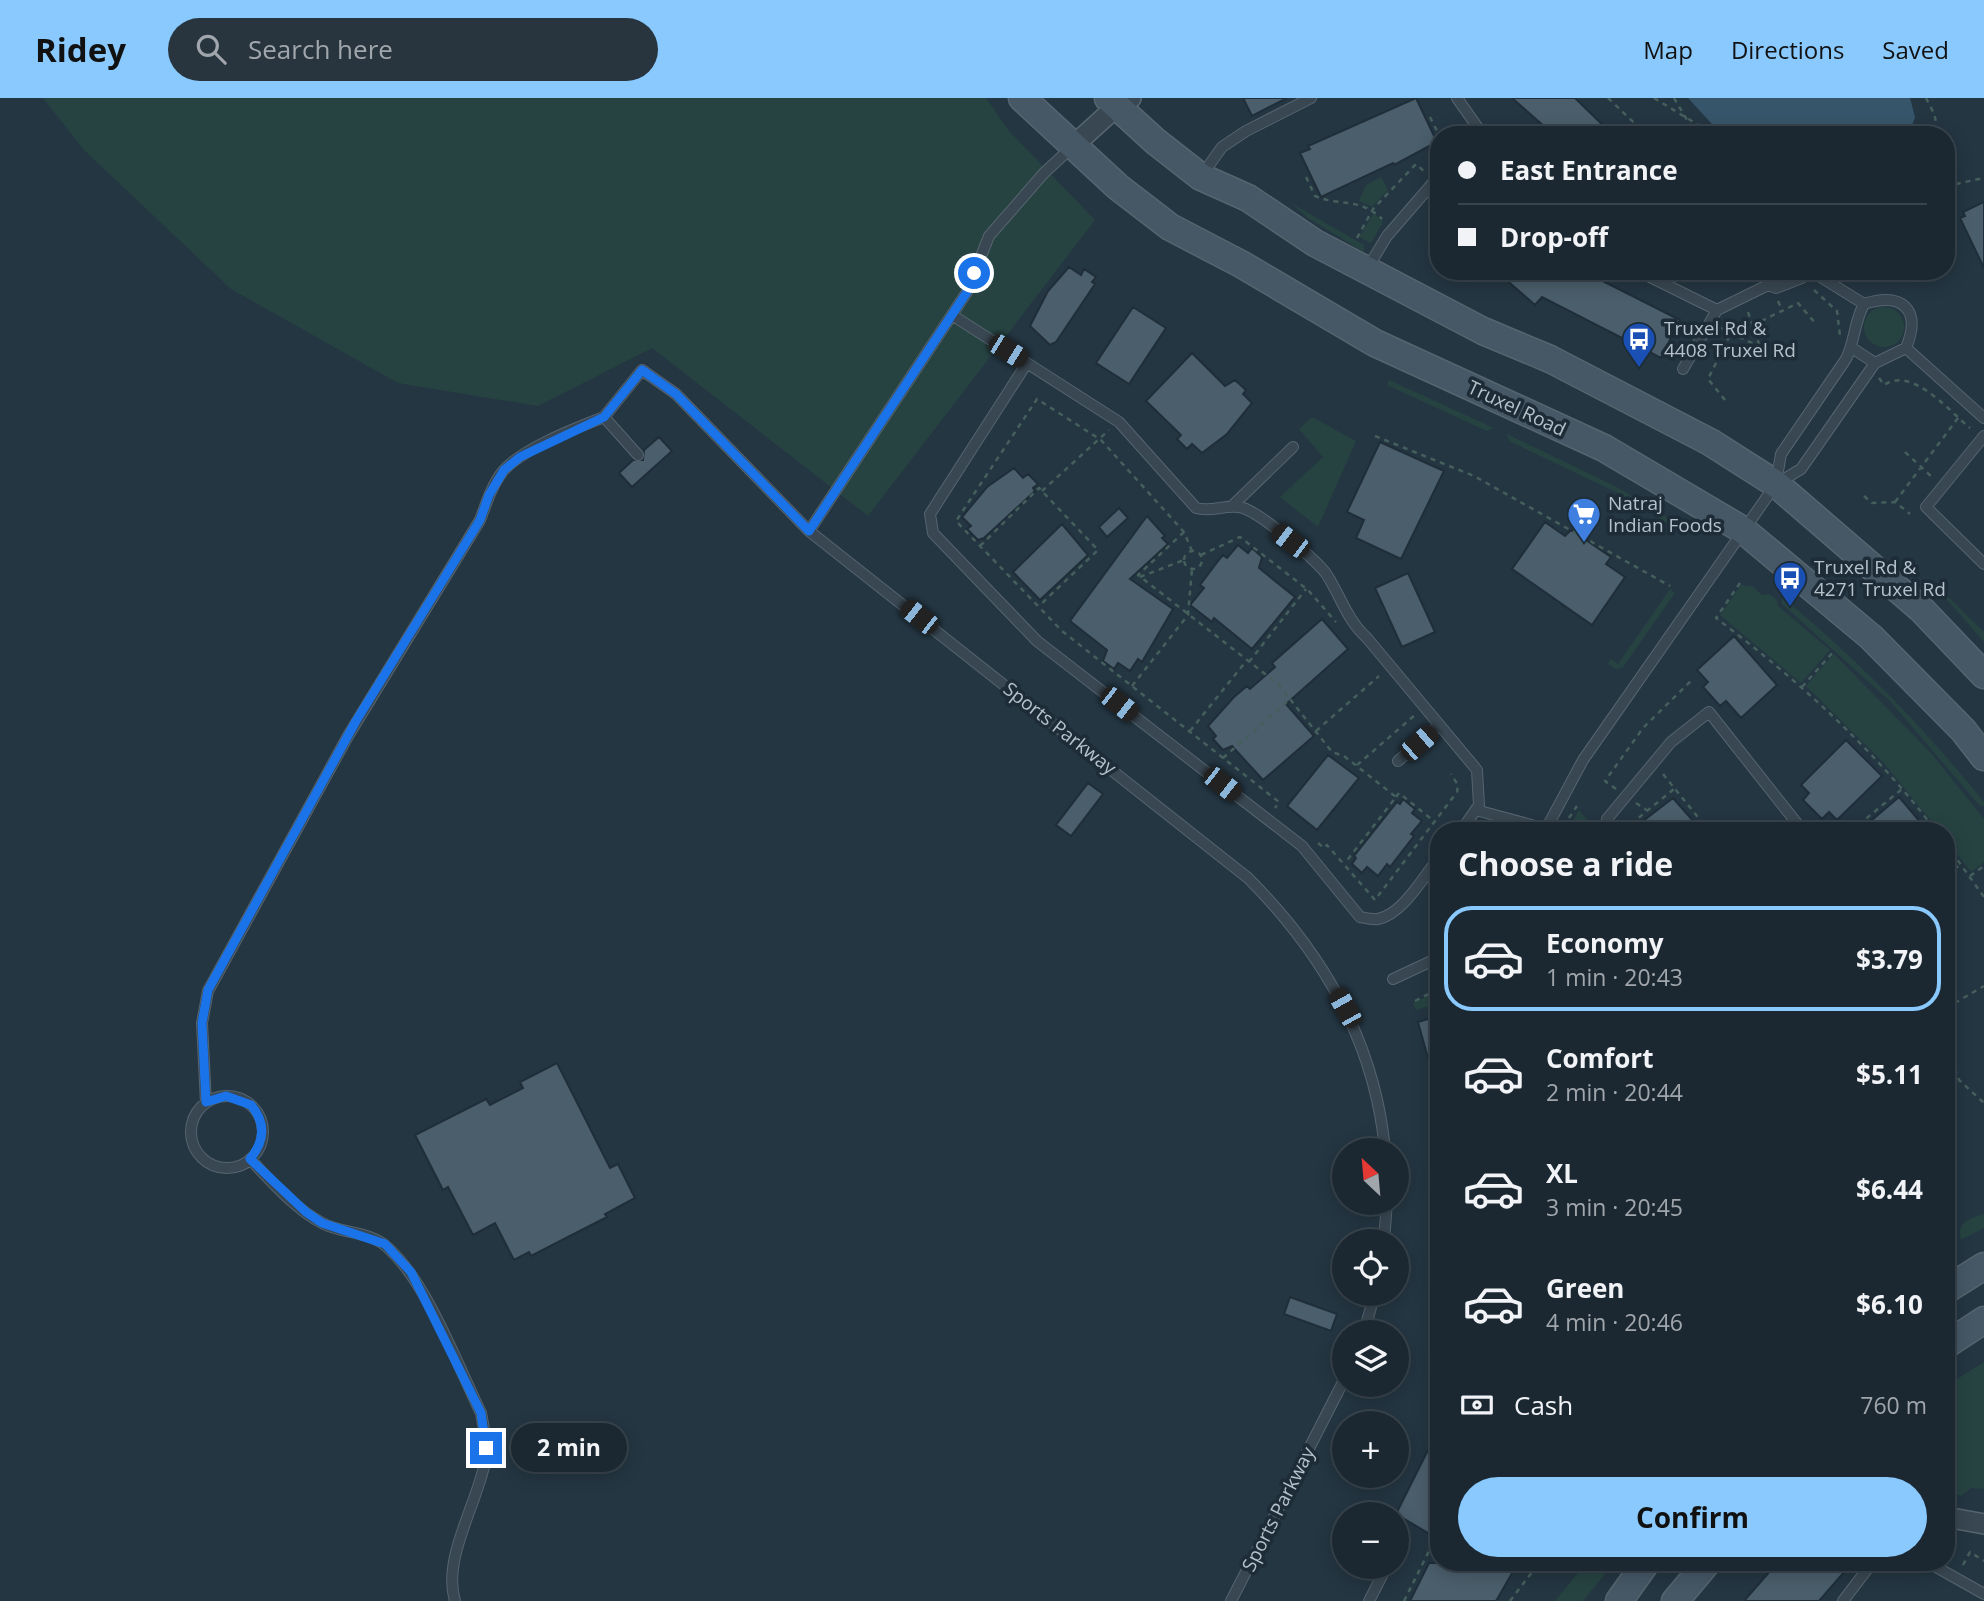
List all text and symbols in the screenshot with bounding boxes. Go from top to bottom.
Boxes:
search box [168,18,658,81]
text: Ridey [35,27,126,72]
icon: search [192,30,230,68]
text: Search here [248,31,393,67]
text: Map [1643,33,1693,66]
text: Directions [1731,33,1844,66]
text: Saved [1882,33,1949,66]
text: East Entrance [1500,152,1678,188]
text: Drop-off [1500,219,1608,255]
route start [958,257,990,289]
place label: Truxel Rd & 4408 Truxel Rd [1664,315,1796,363]
bus stop icon: Truxel Rd & 4408 Truxel Rd [1620,320,1658,369]
car [985,331,1032,371]
street label: Truxel Road [1464,374,1570,442]
place label: Natraj Indian Foods [1608,490,1722,538]
supermarket icon: Natraj Indian Foods [1565,495,1603,544]
car [1267,520,1314,562]
place label: Truxel Rd & 4271 Truxel Rd [1814,554,1946,602]
bus stop icon: Truxel Rd & 4271 Truxel Rd [1771,559,1809,608]
car [896,596,943,638]
street label: Sports Parkway [998,676,1122,781]
car [1096,683,1143,725]
car [1397,721,1442,765]
car [1199,763,1246,805]
text: Choose a ride [1458,842,1673,885]
text: Economy [1546,925,1664,961]
icon: car [1462,927,1525,990]
text: $3.79 [1856,941,1923,977]
text: 1 min · 20:43 [1546,961,1683,993]
car [1326,985,1365,1031]
text: Comfort [1546,1040,1653,1076]
icon: car [1462,1042,1525,1105]
text: $5.11 [1856,1056,1923,1092]
text: 2 min · 20:44 [1546,1076,1683,1108]
north arrow [1332,1138,1409,1214]
map controls [1332,1138,1409,1579]
text: XL [1546,1155,1578,1191]
icon: car [1462,1157,1525,1220]
text: $6.44 [1856,1171,1923,1207]
text: 3 min · 20:45 [1546,1191,1683,1223]
button: locate [1332,1229,1409,1306]
text: Green [1546,1270,1624,1306]
icon: car [1462,1272,1525,1335]
text: $6.10 [1856,1286,1923,1322]
text: 4 min · 20:46 [1546,1306,1683,1338]
button: layers [1332,1320,1409,1397]
icon: cash [1458,1386,1496,1424]
text: Cash [1514,1387,1573,1423]
text: 760 m [1860,1389,1927,1421]
button: + [1332,1411,1409,1488]
callout: 2 min [510,1424,626,1472]
text: 2 min [537,1431,601,1463]
route end [470,1432,502,1464]
street label: Sports Parkway [1235,1442,1321,1576]
button: Confirm [1458,1477,1927,1557]
button: − [1332,1502,1409,1579]

